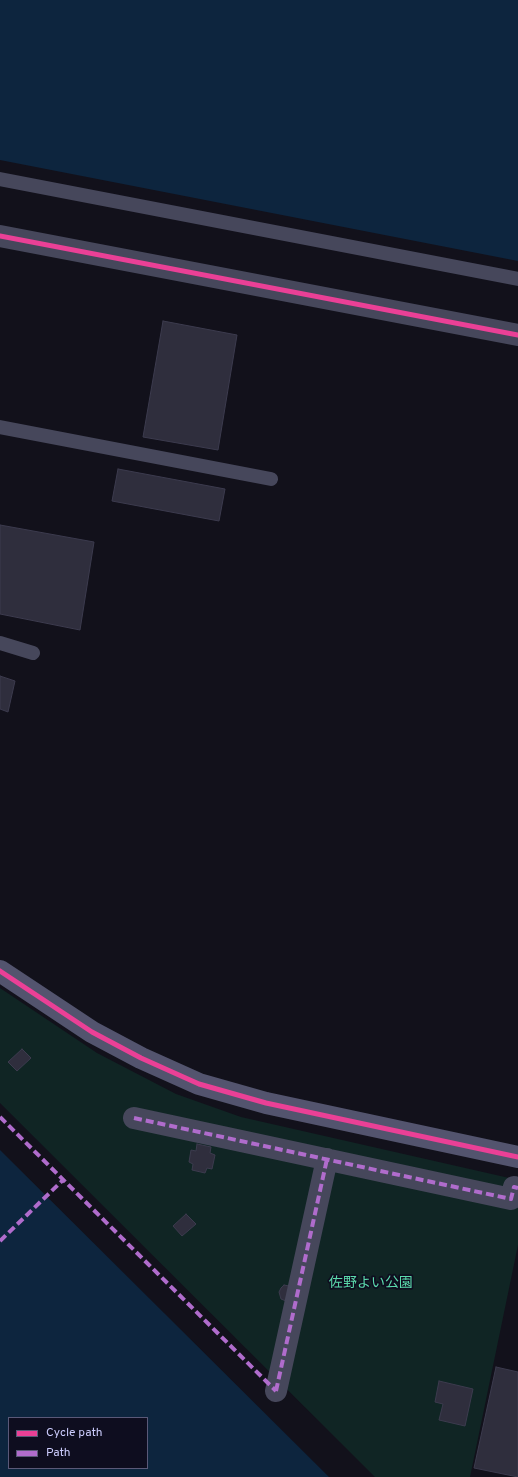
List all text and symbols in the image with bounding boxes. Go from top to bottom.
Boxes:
park label: 佐野よい公園 [329,1276,413,1292]
legend [8,1417,148,1469]
text: Cycle path [46,1425,103,1441]
text: Path [46,1445,71,1461]

